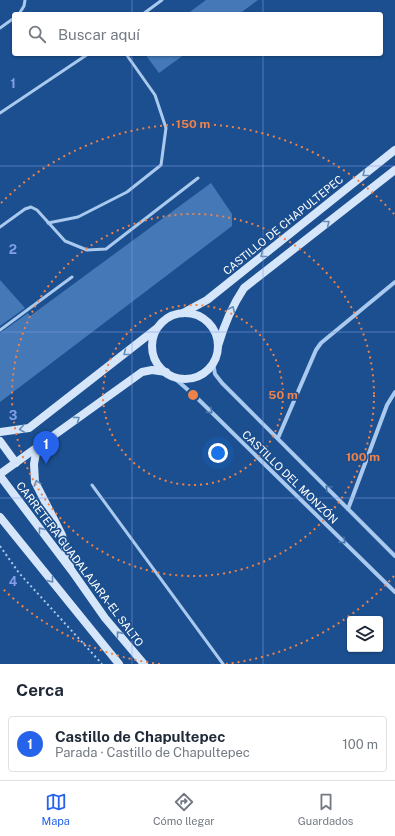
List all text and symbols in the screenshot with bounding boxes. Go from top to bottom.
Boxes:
search box [12,12,383,56]
icon: search [26,23,48,45]
text: Buscar aquí [58,26,140,43]
text: 1 [10,76,16,91]
text: 150 m [176,117,210,131]
one-way arrow [362,170,369,177]
street label: CASTILLO DE CHAPULTEPEC [221,173,345,277]
one-way arrow [322,221,329,228]
text: 2 [9,242,17,257]
one-way arrow [260,251,267,258]
one-way arrow [227,306,235,313]
one-way arrow [123,348,130,355]
centre of rings [186,388,200,402]
text: 50 m [268,388,298,402]
one-way arrow [205,406,213,414]
text: 3 [9,408,18,423]
one-way arrow [73,416,80,424]
one-way arrow [19,424,25,433]
street label: CASTILLO DEL MONZÓN [240,427,341,526]
pin: 1 [33,431,59,464]
your location [208,443,228,463]
text: 100 m [346,450,380,464]
street label: CARRETERA GUADALAJARA-EL SALTO [14,479,146,649]
one-way arrow [33,479,42,486]
one-way arrow [325,486,333,493]
one-way arrow [39,527,46,534]
one-way arrow [338,536,346,544]
text: 4 [9,574,18,589]
one-way arrow [46,576,53,583]
map controls [347,616,383,652]
button: layers [347,616,383,652]
one-way arrow [116,632,123,639]
text: Cerca [16,680,64,700]
text: Castillo de Chapultepec [55,728,225,745]
text: 1 [27,737,33,752]
text: 100 m [342,737,378,752]
text: Parada · Castillo de Chapultepec [55,745,250,760]
tab: Mapa [42,791,70,827]
tab: Cómo llegar [153,791,215,827]
tab: Guardados [298,791,353,827]

